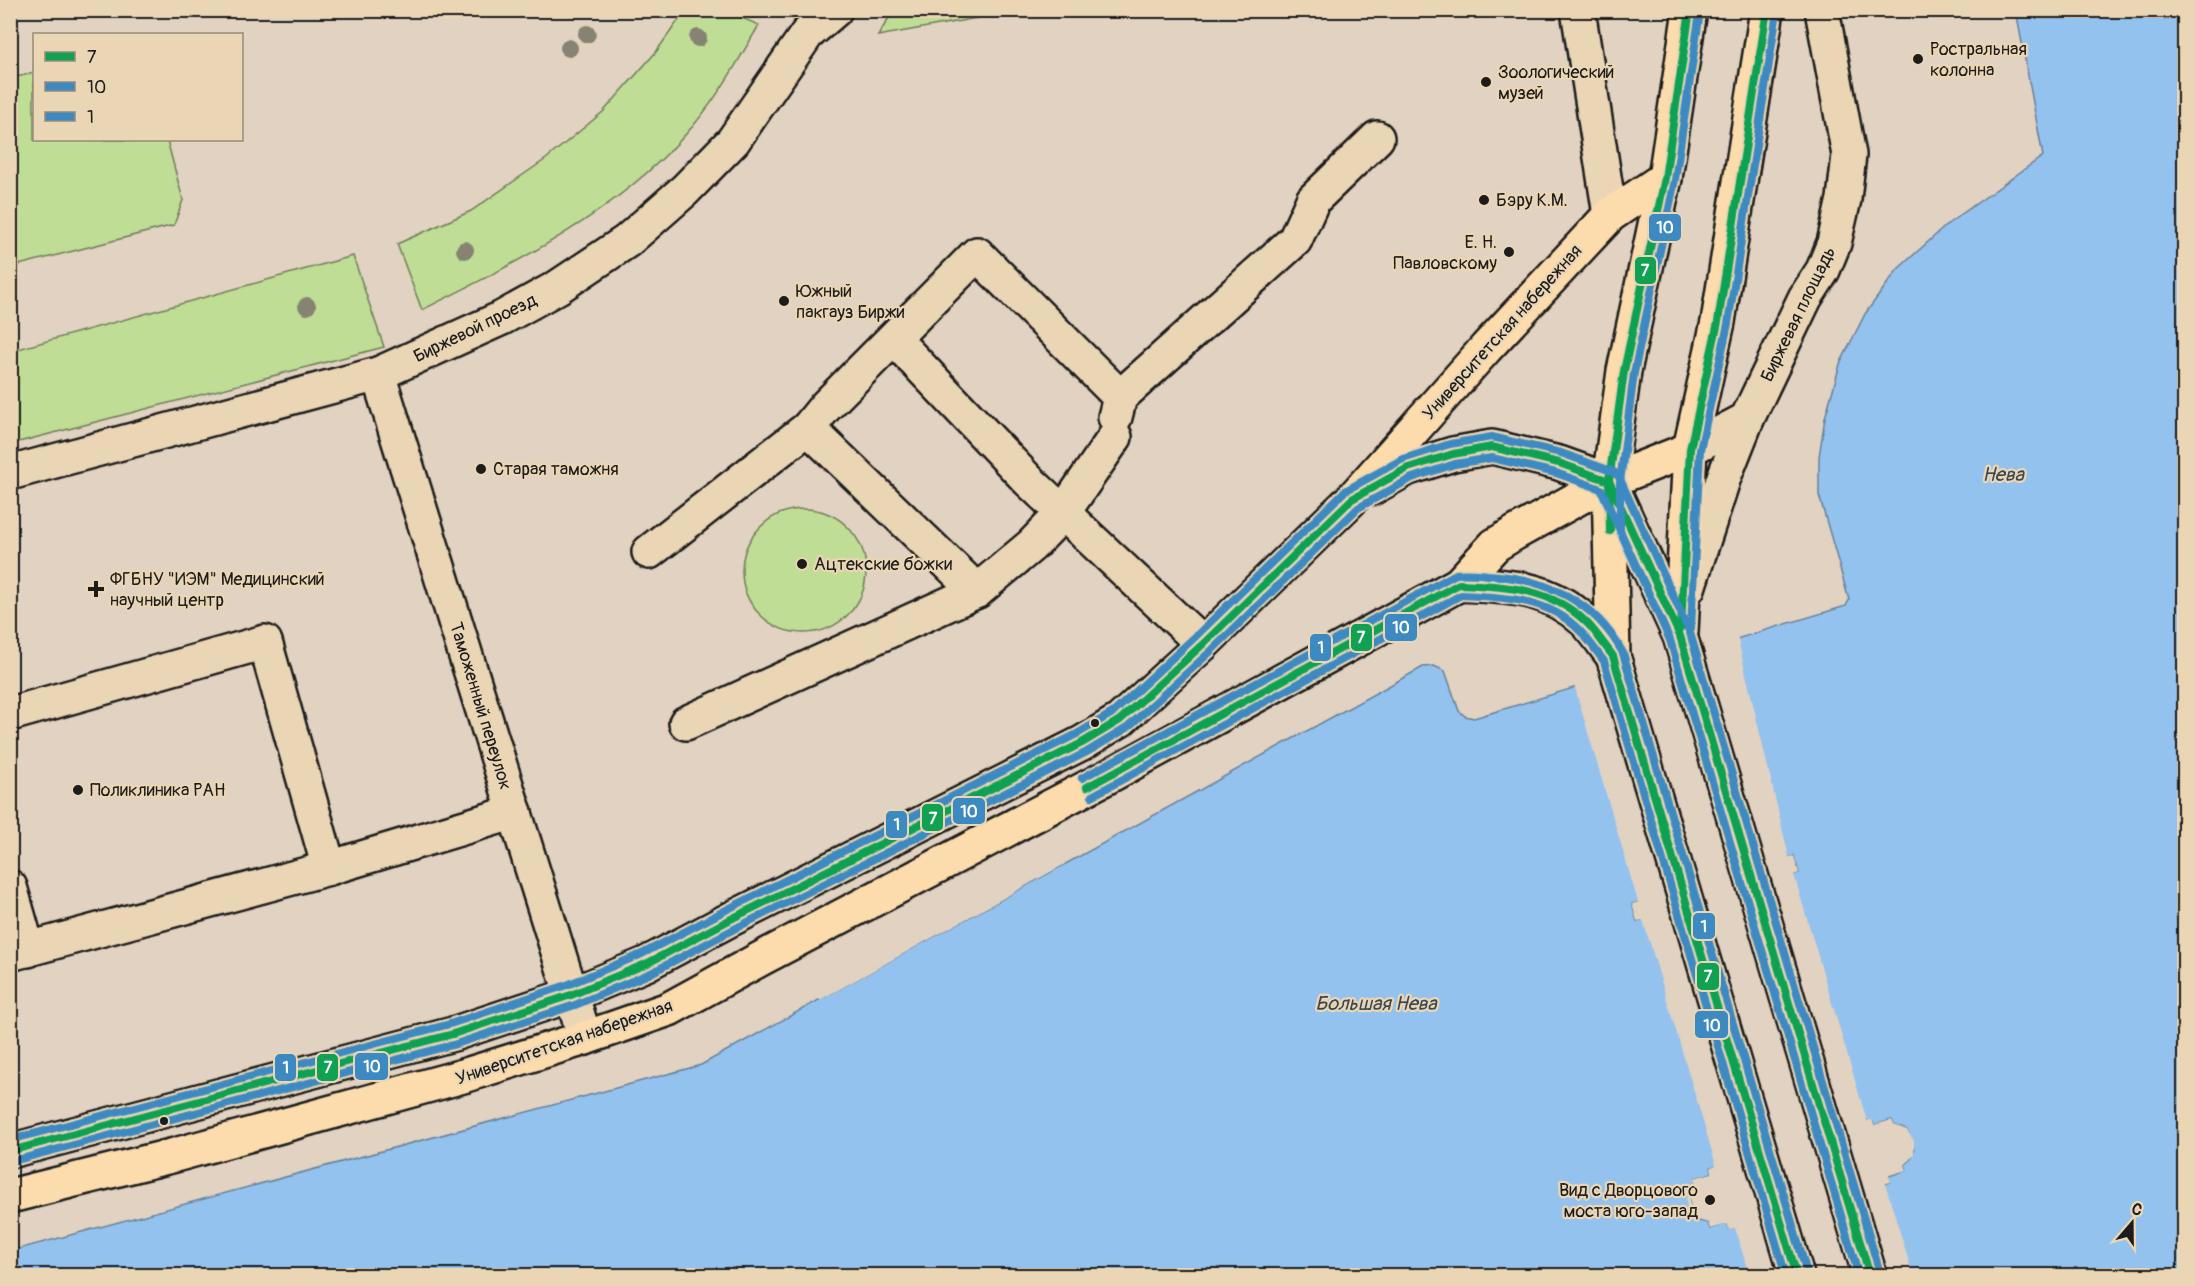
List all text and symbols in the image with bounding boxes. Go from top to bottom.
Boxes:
legend [33,33,243,141]
place label: Ростральная колонна [1930,38,2027,82]
text: 7 [87,46,97,69]
marker: Ростральная колонна [1911,52,1925,66]
place label: Зоологический музей [1498,61,1614,105]
marker: Зоологический музей [1479,75,1493,89]
text: 10 [87,76,106,99]
text: 1 [87,106,94,129]
place label: Бэру К.М. [1496,189,1568,212]
marker: Бэру К.М. [1477,193,1491,207]
line badge: 10 [1648,213,1682,242]
text: 10 [1656,218,1674,238]
place label: Е. Н. Павловскому [1393,231,1497,275]
street label: Университетская набережная [1418,240,1587,425]
street label: Биржевая площадь [1756,243,1841,386]
marker: Е. Н. Павловскому [1502,245,1516,259]
line badge: 7 [1634,256,1657,285]
text: 7 [1641,261,1650,281]
place label: Южный пакгауз Биржи [796,280,904,324]
street label: Биржевой проезд [410,289,541,368]
marker: Южный пакгауз Биржи [777,294,791,308]
place label: Старая таможня [493,458,619,481]
marker: Старая таможня [474,462,488,476]
water label: Нева [1982,462,2026,487]
place label: Ацтекские божки [814,553,952,576]
marker: Ацтекские божки [795,557,809,571]
place label: ФГБНУ "ИЭМ" Медицинский научный центр [110,568,325,612]
marker: ФГБНУ "ИЭМ" Медицинский научный центр [87,580,105,598]
line badge: 10 [1384,613,1418,642]
text: 10 [1392,618,1410,638]
street label: Таможенный переулок [444,620,517,793]
line badge: 7 [1350,623,1373,652]
text: 7 [1357,628,1366,648]
line badge: 1 [1309,633,1332,662]
text: 1 [1318,638,1324,658]
unlabelled marker [1089,717,1101,729]
place label: Поликлиника РАН [90,779,225,802]
marker: Поликлиника РАН [71,783,85,797]
line badge: 10 [952,797,986,825]
text: 10 [960,802,978,822]
line badge: 7 [921,803,944,832]
text: 7 [929,809,938,829]
line badge: 1 [885,810,908,839]
text: 1 [894,815,900,835]
line badge: 1 [1692,912,1716,940]
text: 1 [1701,917,1707,937]
line badge: 7 [1696,962,1720,991]
text: 7 [1704,967,1713,987]
water label: Большая Нева [1315,991,1438,1016]
street label: Университетская набережная [453,994,676,1090]
line badge: 10 [1694,1010,1729,1039]
text: 10 [1703,1016,1721,1036]
line badge: 10 [354,1052,389,1081]
line badge: 1 [274,1053,297,1082]
line badge: 7 [316,1053,339,1082]
text: 10 [363,1057,381,1077]
text: 1 [283,1058,289,1078]
text: 7 [324,1058,333,1078]
unlabelled marker [158,1115,170,1127]
place label: Вид с Дворцового моста юго-запад [1559,1179,1698,1223]
marker: Вид с Дворцового моста юго-запад [1703,1193,1717,1207]
north arrow [2102,1193,2162,1253]
text: С [2129,1199,2145,1221]

